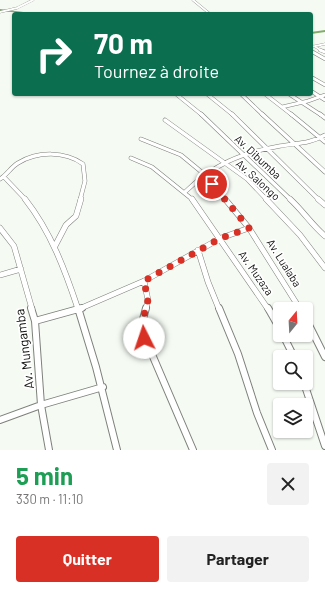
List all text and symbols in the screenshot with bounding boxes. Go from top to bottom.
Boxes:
text: 70 m [94,26,153,60]
icon: right [28,28,80,80]
text: Tournez à droite [94,60,219,82]
street label: Av. Dibumba [232,132,284,181]
street label: Av. Salongo [234,156,283,203]
pin [195,167,229,201]
icon: arrive [201,173,223,195]
street label: Av. Lualaba [265,236,304,289]
street label: Av. Muzaza [236,248,276,297]
north arrow [273,302,313,342]
map controls [273,302,313,438]
street label: Av. Mungamba [11,308,37,390]
position arrow [123,317,165,359]
button: search [273,350,313,390]
button: layers [273,398,313,438]
text: 5 min [16,461,73,490]
button: close [267,463,309,505]
text: 330 m · 11:10 [16,491,83,507]
button: Quitter [16,536,159,582]
button: Partager [167,536,309,582]

